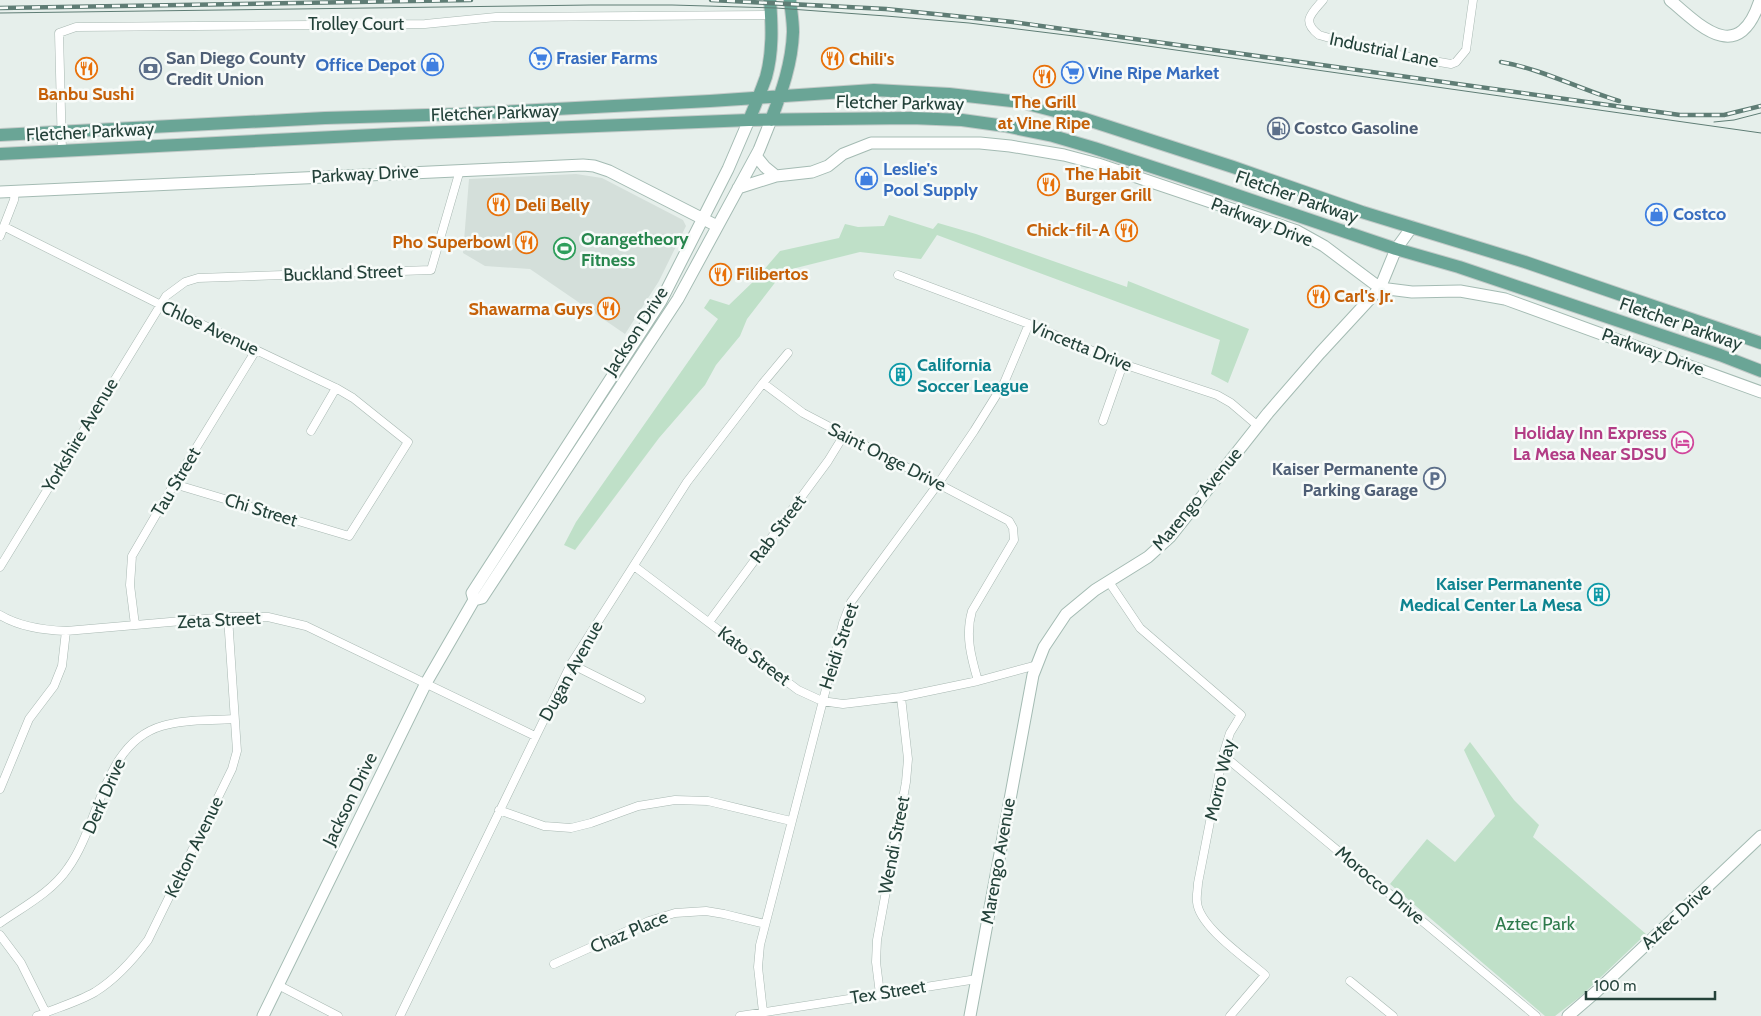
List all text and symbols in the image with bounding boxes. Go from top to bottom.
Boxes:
street label: Trolley Court [308,13,404,35]
street label: Industrial Lane [1328,28,1440,72]
supermarket icon: Frasier Farms [528,46,552,70]
place label: San Diego County Credit Union [166,47,306,90]
place label: Frasier Farms [556,47,658,69]
restaurant icon: Chili's [821,47,845,71]
place label: Chili's [849,48,895,70]
shop icon: Office Depot [420,53,444,77]
place label: Office Depot [315,54,416,76]
bank icon: San Diego County Credit Union [138,56,162,80]
restaurant icon: Banbu Sushi [74,57,98,81]
supermarket icon: Vine Ripe Market [1060,61,1084,85]
place label: Vine Ripe Market [1088,62,1219,84]
restaurant icon: The Grill at Vine Ripe [1032,65,1056,89]
place label: Banbu Sushi [38,83,134,105]
street label: Fletcher Parkway [836,91,964,115]
place label: The Grill at Vine Ripe [998,91,1090,134]
street label: Fletcher Parkway [430,100,560,126]
fuel station icon: Costco Gasoline [1266,116,1290,140]
place label: Costco Gasoline [1294,117,1418,139]
street label: Fletcher Parkway [25,118,155,146]
place label: Leslie's Pool Supply [883,158,978,201]
street label: Parkway Drive [311,160,419,188]
place label: The Habit Burger Grill [1065,163,1152,206]
street label: Fletcher Parkway [1233,166,1361,228]
shop icon: Leslie's Pool Supply [855,167,879,191]
restaurant icon: The Habit Burger Grill [1037,172,1061,196]
restaurant icon: Deli Belly [487,193,511,217]
street label: Parkway Drive [1208,193,1316,251]
place label: Deli Belly [515,194,590,216]
shop icon: Costco [1645,202,1669,226]
place label: Costco [1673,203,1726,225]
restaurant icon: Chick-fil-A [1114,218,1138,242]
place label: Chick-fil-A [1026,219,1111,241]
place label: Orangetheory Fitness [581,228,689,271]
restaurant icon: Pho Superbowl [515,230,539,254]
place label: Pho Superbowl [392,231,511,253]
sports icon: Orangetheory Fitness [553,237,577,261]
street label: Buckland Street [283,260,403,286]
restaurant icon: Filibertos [708,262,732,286]
place label: Filibertos [736,263,809,285]
street label: Jackson Drive [599,283,673,380]
restaurant icon: Carl's Jr. [1306,284,1330,308]
place label: Carl's Jr. [1334,285,1394,307]
street label: Fletcher Parkway [1617,293,1745,355]
street label: Chloe Avenue [158,296,262,360]
restaurant icon: Shawarma Guys [597,297,621,321]
place label: Shawarma Guys [469,298,593,320]
street label: Vincetta Drive [1027,316,1135,376]
street label: Parkway Drive [1599,323,1707,381]
place label: California Soccer League [917,354,1029,397]
building icon: California Soccer League [889,363,913,387]
street label: Yorkshire Avenue [37,374,123,497]
street label: Saint Onge Drive [824,418,950,496]
place label: Holiday Inn Express La Mesa Near SDSU [1513,422,1667,465]
hotel icon: Holiday Inn Express La Mesa Near SDSU [1671,431,1695,455]
street label: Tau Street [147,443,205,521]
street label: Marengo Avenue [1147,443,1247,555]
place label: Kaiser Permanente Parking Garage [1272,458,1418,501]
parking icon: Kaiser Permanente Parking Garage [1422,467,1446,491]
street label: Chi Street [222,489,300,531]
street label: Rab Street [745,491,811,567]
place label: Kaiser Permanente Medical Center La Mesa [1399,573,1582,616]
building icon: Kaiser Permanente Medical Center La Mesa [1586,582,1610,606]
street label: Heidi Street [815,600,863,692]
street label: Zeta Street [177,607,261,633]
street label: Dugan Avenue [534,617,608,725]
street label: Kato Street [713,622,795,690]
street label: Morro Way [1200,737,1240,823]
street label: Jackson Drive [318,749,382,850]
street label: Derk Drive [78,755,130,837]
street label: Kelton Avenue [160,793,228,901]
street label: Wendi Street [874,794,914,896]
street label: Marengo Avenue [976,796,1020,926]
street label: Morocco Drive [1331,841,1429,929]
street label: Aztec Drive [1637,878,1715,954]
street label: Chaz Place [587,906,671,958]
park label: Aztec Park [1495,913,1576,935]
scale bar [1586,968,1715,1000]
street label: Tex Street [849,975,927,1009]
text: 100 m [1594,977,1636,995]

